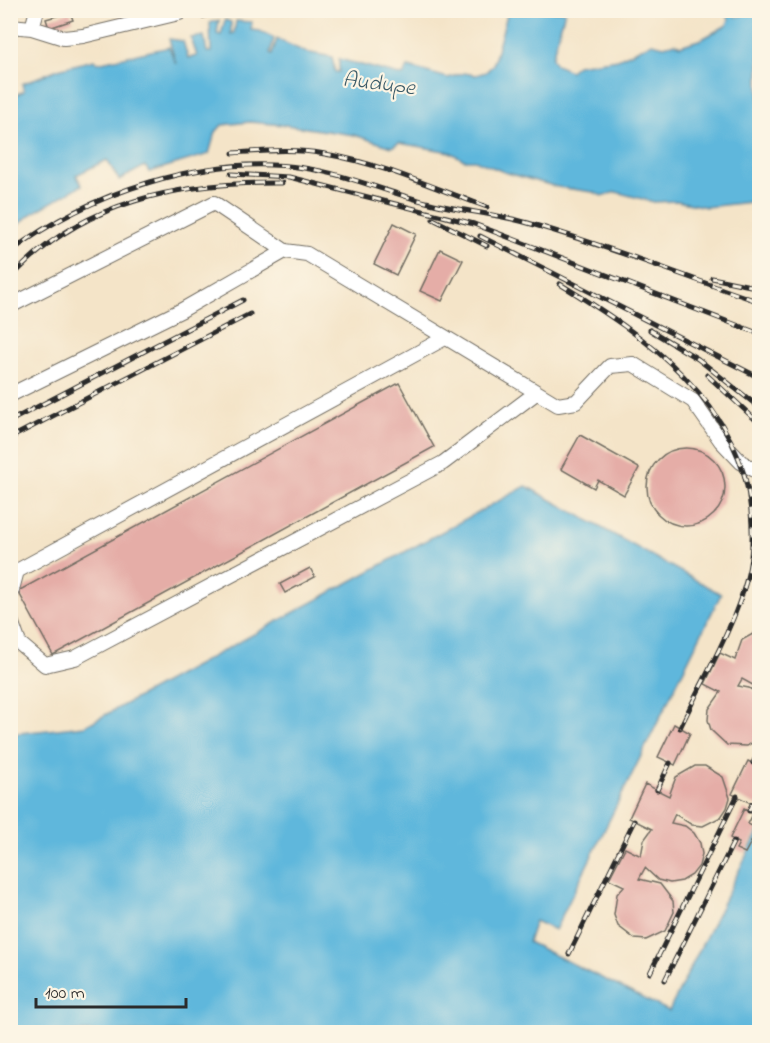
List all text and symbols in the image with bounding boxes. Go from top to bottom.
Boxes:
water label: Audupe [341,65,418,105]
scale bar [36,971,186,1009]
text: 100 m [45,981,85,1007]

